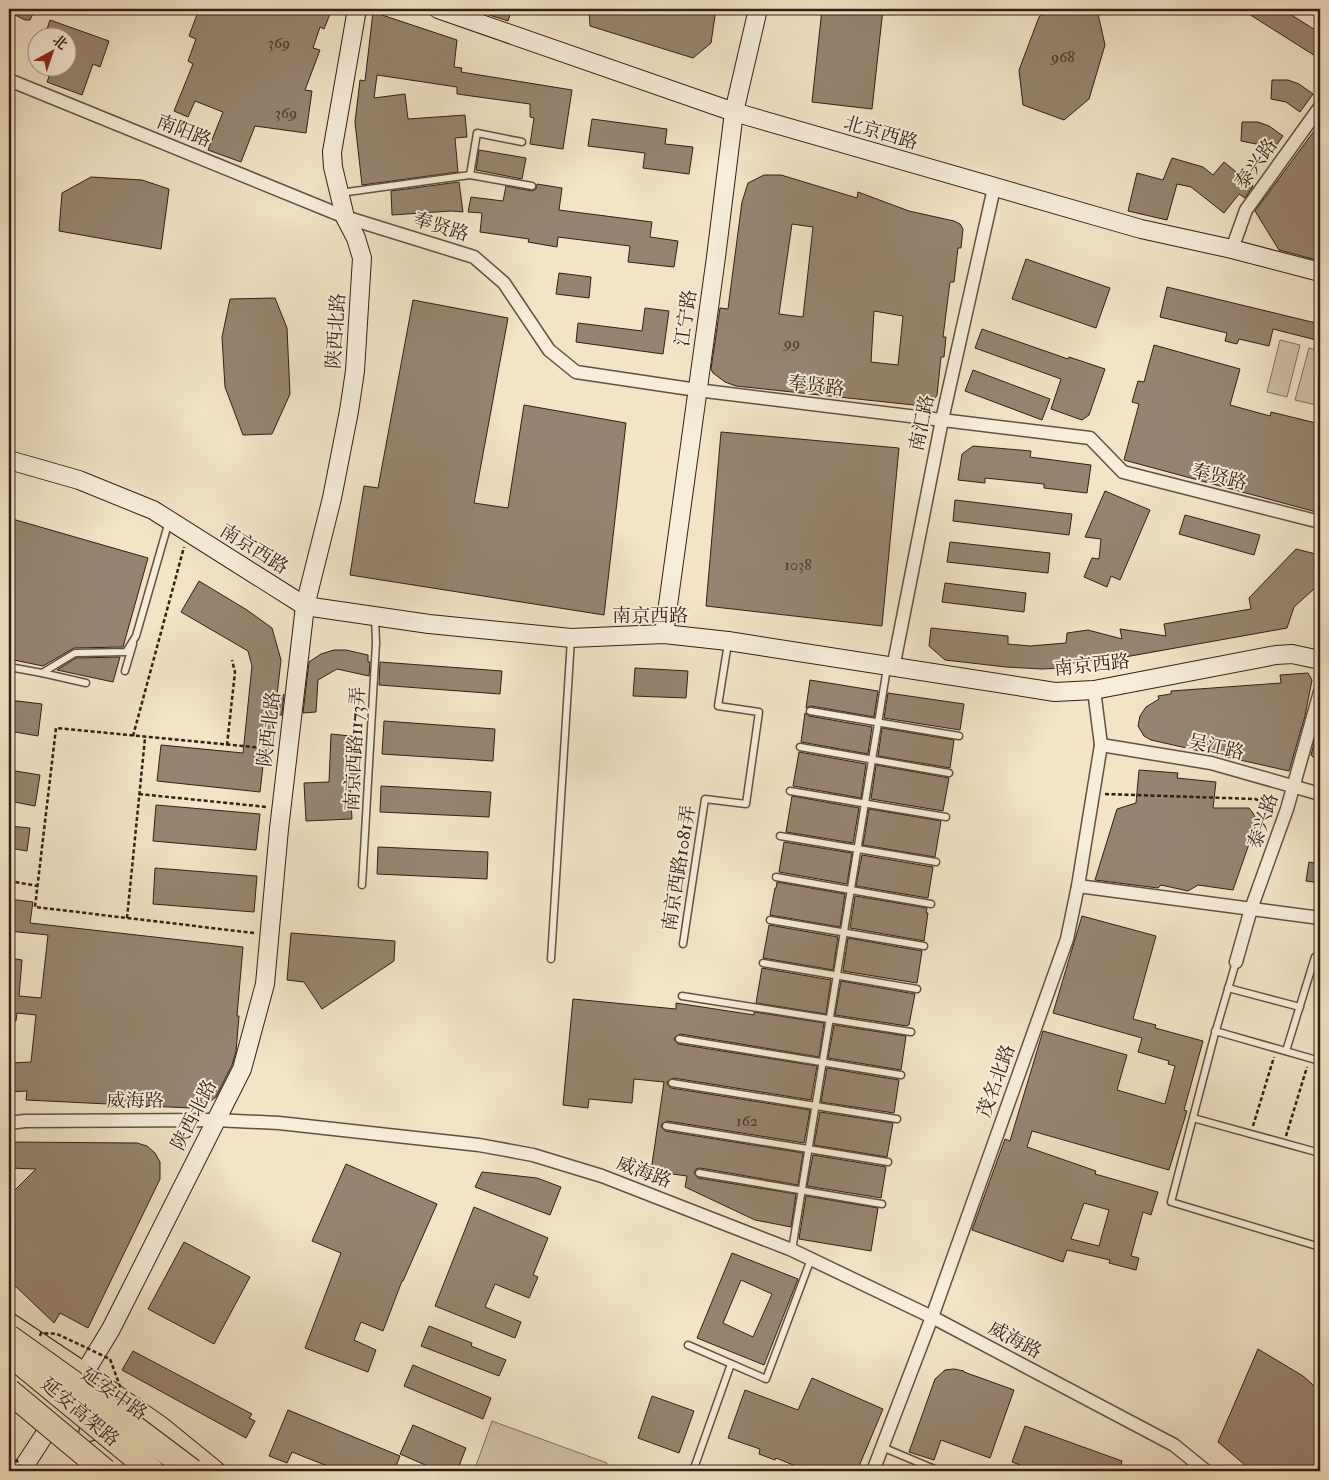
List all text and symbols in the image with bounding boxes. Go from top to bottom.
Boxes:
north arrow [28,28,78,78]
text: 北 [49,31,71,53]
house number: 369 [268,33,290,53]
house number: 968 [1050,47,1075,67]
house number: 369 [275,103,297,123]
street label: 南阳路 [153,109,215,153]
street label: 北京西路 [841,111,921,155]
street label: 泰兴路 [1230,134,1282,194]
street label: 奉贤路 [410,207,472,247]
street label: 江宁路 [670,288,702,348]
street label: 陕西北路 [321,292,351,370]
house number: 99 [783,333,800,353]
street label: 奉贤路 [786,371,846,401]
street label: 南汇路 [904,393,940,453]
street label: 奉贤路 [1188,458,1250,496]
street label: 南京西路 [215,519,293,579]
house number: 1038 [784,555,812,575]
street label: 南京西路 [612,604,688,628]
street label: 南京西路 [1053,649,1131,681]
street label: 南京西路1173弄 [340,686,370,812]
street label: 陕西北路 [252,690,286,768]
street label: 吴江路 [1186,729,1246,765]
street label: 泰兴路 [1242,790,1284,852]
street label: 南京西路1081弄 [657,803,701,933]
street label: 茂名北路 [972,1041,1020,1121]
street label: 陕西北路 [166,1076,222,1154]
street label: 威海路 [106,1089,164,1113]
house number: 162 [736,1111,758,1131]
street label: 威海路 [613,1151,675,1193]
street label: 威海路 [984,1316,1046,1364]
street label: 延安中路 [76,1362,152,1426]
street label: 延安高架路 [36,1372,124,1452]

